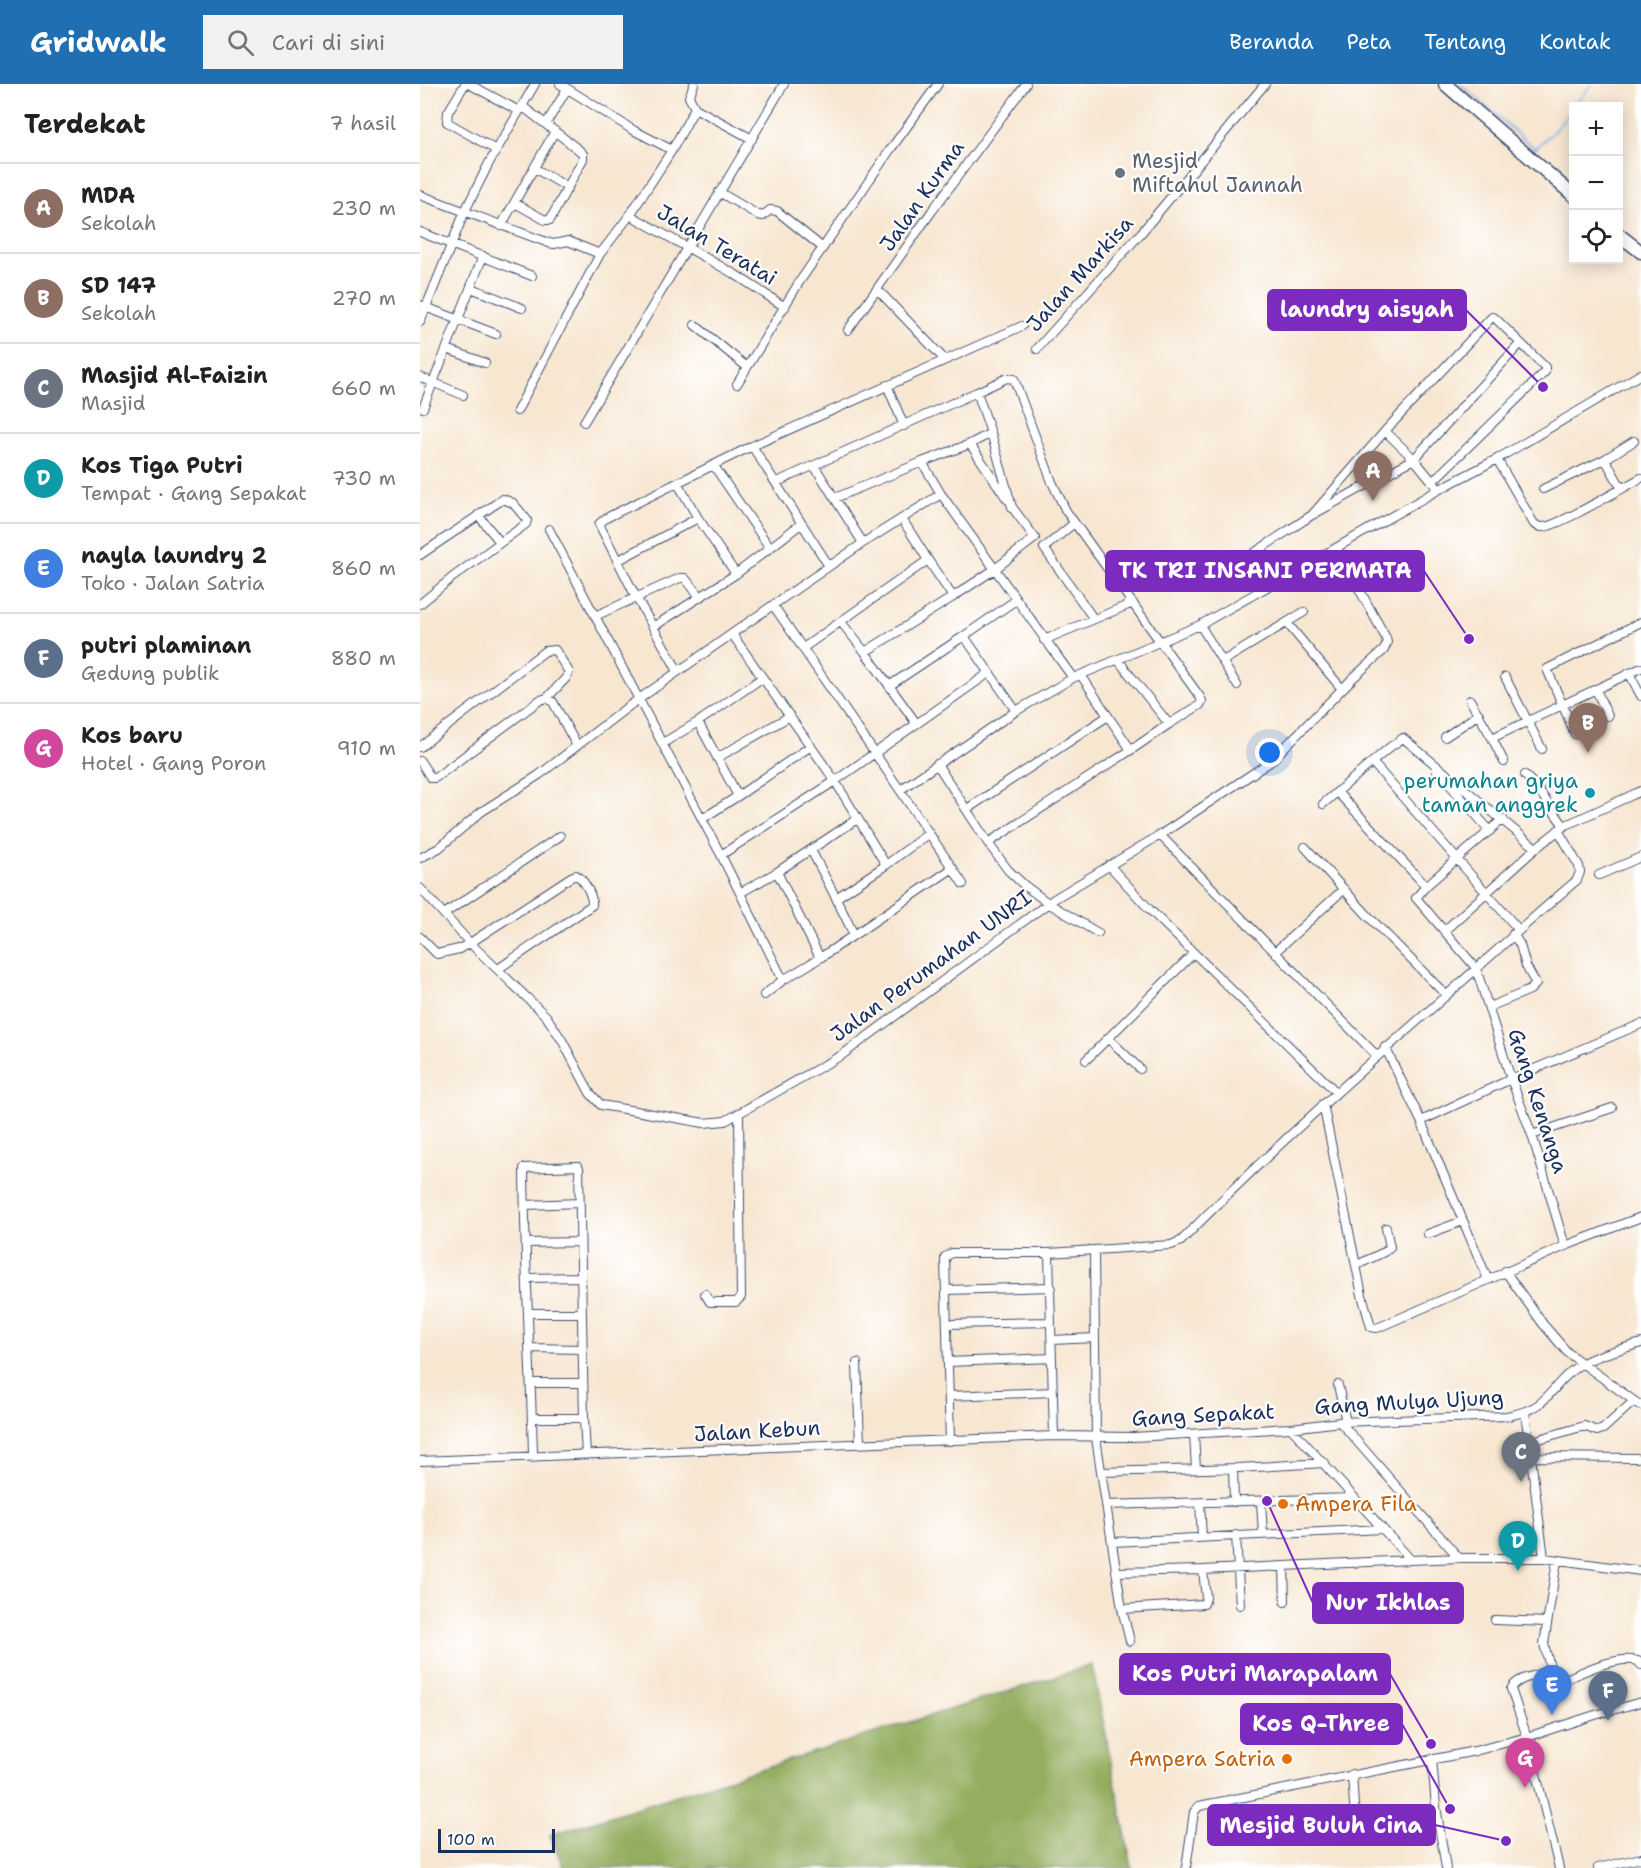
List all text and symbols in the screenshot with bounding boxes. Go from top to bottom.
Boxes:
search box [203,15,623,69]
text: Gridwalk [30,23,167,61]
icon: search [224,26,257,59]
text: Cari di sini [272,28,385,57]
text: Beranda [1229,28,1314,56]
text: Peta [1347,28,1391,56]
text: Tentang [1424,28,1506,56]
text: Kontak [1539,28,1611,56]
map controls [1569,102,1623,264]
button: + [1569,102,1623,156]
text: Terdekat [24,106,146,141]
text: 7 hasil [330,110,396,136]
street label: Jalan Kurma [873,135,971,257]
place label: Mesjid Miftahul Jannah [1132,147,1303,199]
button: − [1569,156,1623,210]
marker: Mesjid Miftahul Jannah [1113,166,1127,180]
text: MDA [81,181,135,210]
text: A [36,195,51,221]
text: 230 m [331,195,396,221]
street label: Jalan Teratai [652,198,782,292]
text: Sekolah [81,210,156,236]
street label: Jalan Markisa [1020,210,1140,338]
button: locate [1569,210,1623,264]
text: SD 147 [81,271,156,300]
text: B [37,285,50,311]
text: 270 m [332,285,396,311]
callout: laundry aisyah [1268,290,1466,330]
text: laundry aisyah [1280,295,1454,324]
text: Sekolah [81,300,156,326]
text: Masjid Al-Faizin [81,361,268,390]
text: C [37,375,50,401]
text: 660 m [331,375,396,401]
text: Masjid [81,390,145,416]
text: Kos Tiga Putri [81,451,243,480]
pin: A [1354,452,1392,501]
text: D [36,465,51,491]
text: 730 m [332,465,396,491]
text: Tempat · Gang Sepakat [81,480,307,506]
text: nayla laundry 2 [81,541,267,570]
callout: TK TRI INSANI PERMATA [1106,551,1424,591]
text: E [37,555,50,581]
text: 860 m [331,555,396,581]
text: TK TRI INSANI PERMATA [1118,556,1412,585]
text: Toko · Jalan Satria [81,570,264,596]
text: putri plaminan [81,631,251,660]
text: F [38,645,49,671]
text: 880 m [331,645,396,671]
text: Gedung publik [81,660,219,686]
pin: B [1568,704,1608,753]
text: Kos baru [81,721,183,750]
text: G [35,735,52,761]
text: 910 m [337,735,396,761]
your location [1255,738,1284,767]
text: Hotel · Gang Poron [81,750,266,776]
place label: perumahan griya taman anggrek [1404,767,1578,819]
marker: perumahan griya taman anggrek [1583,786,1597,800]
street label: Jalan Perumahan UNRI [825,884,1037,1048]
street label: Gang Kenanga [1501,1025,1575,1177]
street label: Gang Mulya Ujung [1314,1383,1504,1421]
street label: Gang Sepakat [1131,1397,1275,1433]
street label: Jalan Kebun [693,1414,821,1448]
pin: C [1502,1432,1540,1482]
place label: Ampera Fila [1295,1490,1417,1518]
marker: Ampera Fila [1276,1497,1290,1511]
pin: D [1498,1522,1538,1571]
callout: Nur Ikhlas [1313,1583,1463,1623]
text: Nur Ikhlas [1325,1588,1451,1617]
callout: Kos Putri Marapalam [1120,1654,1390,1694]
text: Kos Putri Marapalam [1132,1659,1378,1688]
pin: E [1532,1666,1572,1715]
pin: F [1588,1672,1628,1721]
callout: Kos Q-Three [1241,1704,1402,1744]
text: Kos Q-Three [1252,1709,1390,1738]
pin: G [1506,1738,1544,1788]
place label: Ampera Satria [1129,1745,1275,1773]
marker: Ampera Satria [1280,1752,1294,1766]
callout: Mesjid Buluh Cina [1208,1805,1435,1845]
text: Mesjid Buluh Cina [1219,1811,1423,1840]
scale bar [438,1826,555,1854]
text: 100 m [447,1829,495,1850]

